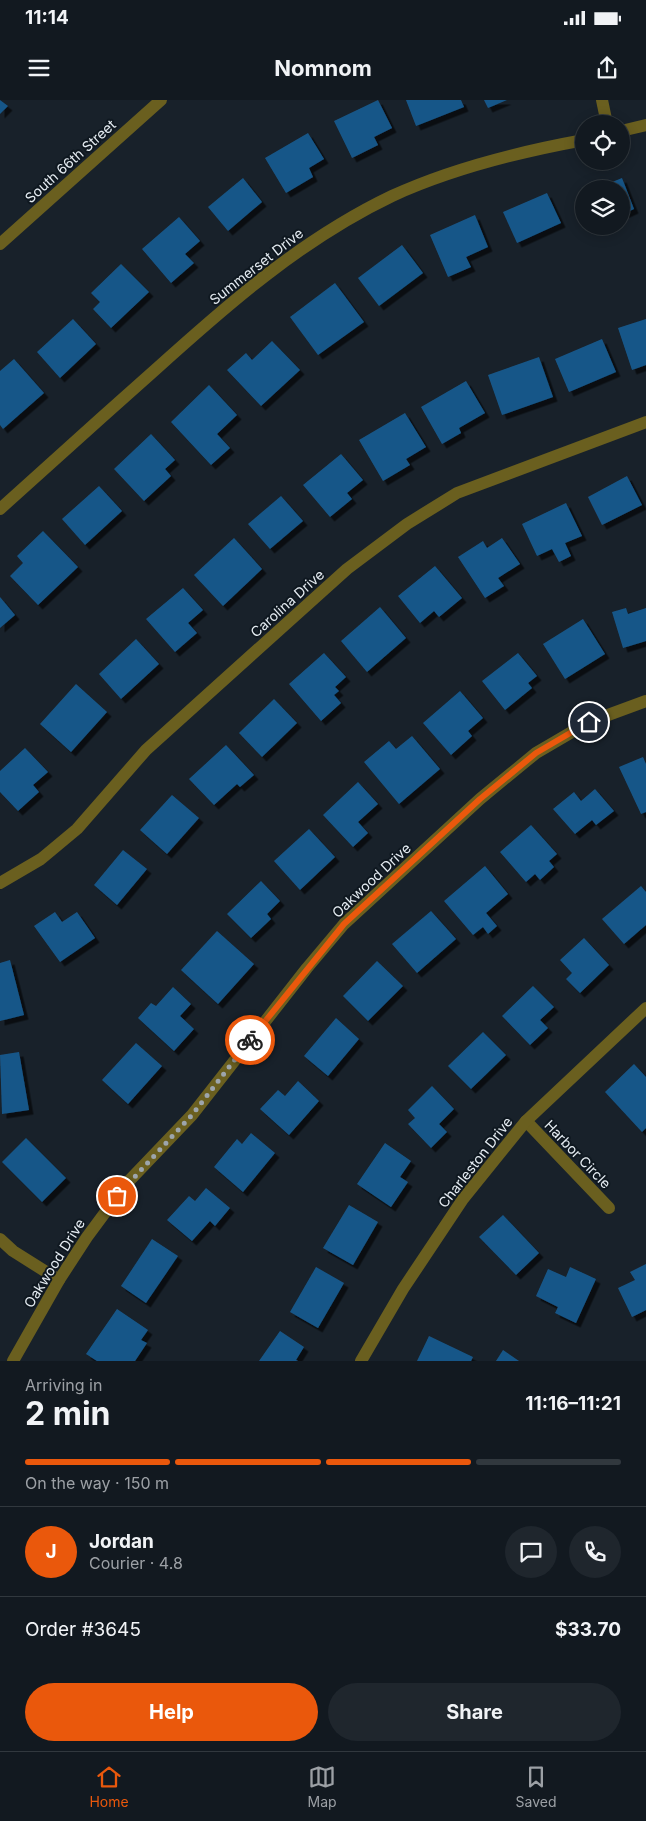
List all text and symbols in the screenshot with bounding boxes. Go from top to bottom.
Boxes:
text: 11:14 [25,6,69,29]
icon: menu [25,54,53,82]
icon: share [593,54,621,82]
text: Nomnom [274,55,372,81]
map controls [575,115,630,235]
button: locate [575,115,630,170]
street label: South 66th Street [21,116,119,206]
button: layers [575,180,630,235]
street label: Summerset Drive [206,224,306,308]
street label: Carolina Drive [247,566,327,640]
pin [568,701,610,743]
icon: home [575,708,603,736]
street label: Oakwood Drive [328,839,414,921]
courier [225,1015,275,1065]
icon: bike [236,1026,264,1054]
street label: Charleston Drive [434,1113,516,1211]
street label: Harbor Circle [541,1116,615,1192]
pin [96,1175,138,1217]
icon: bag [103,1182,131,1210]
street label: Oakwood Drive [20,1215,88,1311]
text: Arriving in [25,1375,102,1395]
text: 11:16–11:21 [525,1392,621,1415]
text: 2 min [25,1394,111,1433]
text: On the way · 150 m [25,1473,169,1493]
button: chat [505,1526,557,1578]
button: phone [569,1526,621,1578]
text: Jordan [89,1530,154,1553]
text: J [45,1540,57,1563]
text: Courier · 4.8 [89,1553,183,1573]
text: Order #3645 [25,1618,141,1641]
text: $33.70 [555,1618,621,1641]
button: Help [25,1683,318,1741]
button: Share [328,1683,621,1741]
tab: Home [89,1763,129,1810]
tab: Map [308,1763,337,1810]
tab: Saved [516,1763,557,1810]

